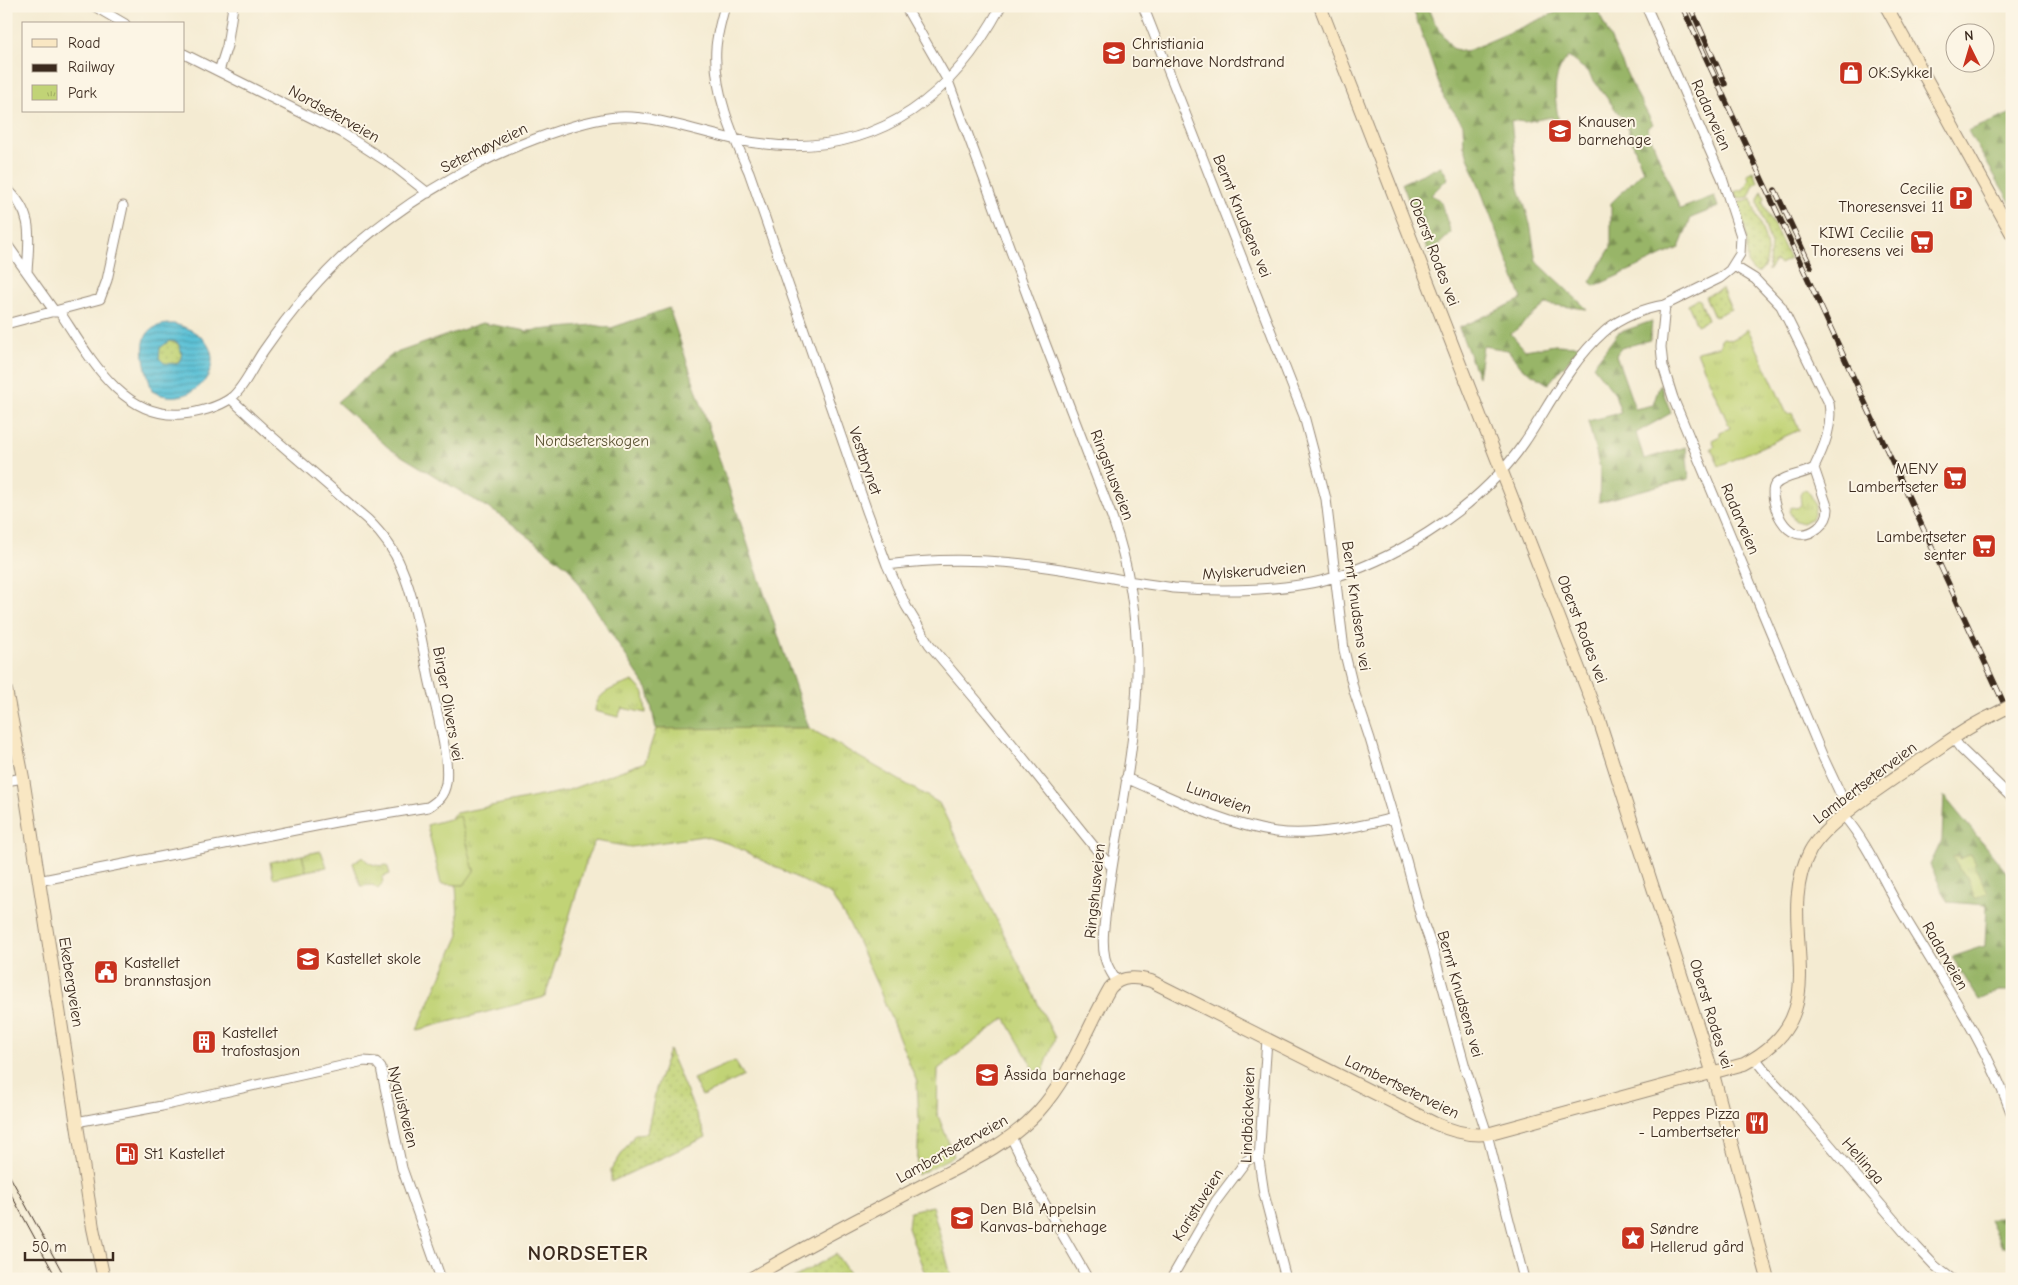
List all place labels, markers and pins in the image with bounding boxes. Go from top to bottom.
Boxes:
place label: Christiania barnehave Nordstrand [1132,35,1285,71]
school or university icon: Christiania barnehave Nordstrand [1101,40,1127,66]
shop icon: OK:Sykkel [1838,60,1864,86]
place label: OK:Sykkel [1868,64,1933,82]
place label: Knausen barnehage [1578,113,1651,149]
school or university icon: Knausen barnehage [1547,118,1573,144]
place label: Cecilie Thoresensvei 11 [1838,180,1944,216]
parking icon: Cecilie Thoresensvei 11 [1948,185,1974,211]
place label: KIWI Cecilie Thoresens vei [1811,224,1904,260]
supermarket icon: KIWI Cecilie Thoresens vei [1909,229,1935,255]
place label: MENY Lambertseter [1848,460,1939,496]
supermarket icon: MENY Lambertseter [1942,465,1968,491]
place label: Lambertseter senter [1876,528,1967,564]
supermarket icon: Lambertseter senter [1971,533,1997,559]
school or university icon: Kastellet skole [295,946,321,972]
place label: Kastellet skole [326,950,421,968]
place label: Kastellet brannstasjon [124,954,211,990]
public building icon: Kastellet brannstasjon [93,959,119,985]
place label: Kastellet trafostasjon [221,1024,300,1060]
building icon: Kastellet trafostasjon [191,1029,217,1055]
school or university icon: Åssida barnehage [974,1062,1000,1088]
place label: Åssida barnehage [1004,1065,1126,1084]
place label: Peppes Pizza - Lambertseter [1638,1105,1741,1141]
restaurant icon: Peppes Pizza - Lambertseter [1744,1110,1770,1136]
fuel station icon: St1 Kastellet [114,1141,140,1167]
place label: St1 Kastellet [144,1145,225,1163]
place label: Den Blå Appelsin Kanvas-barnehage [980,1200,1107,1236]
school or university icon: Den Blå Appelsin Kanvas-barnehage [949,1205,975,1231]
place label: Søndre Hellerud gård [1650,1220,1744,1256]
place icon: Søndre Hellerud gård [1620,1225,1646,1251]

